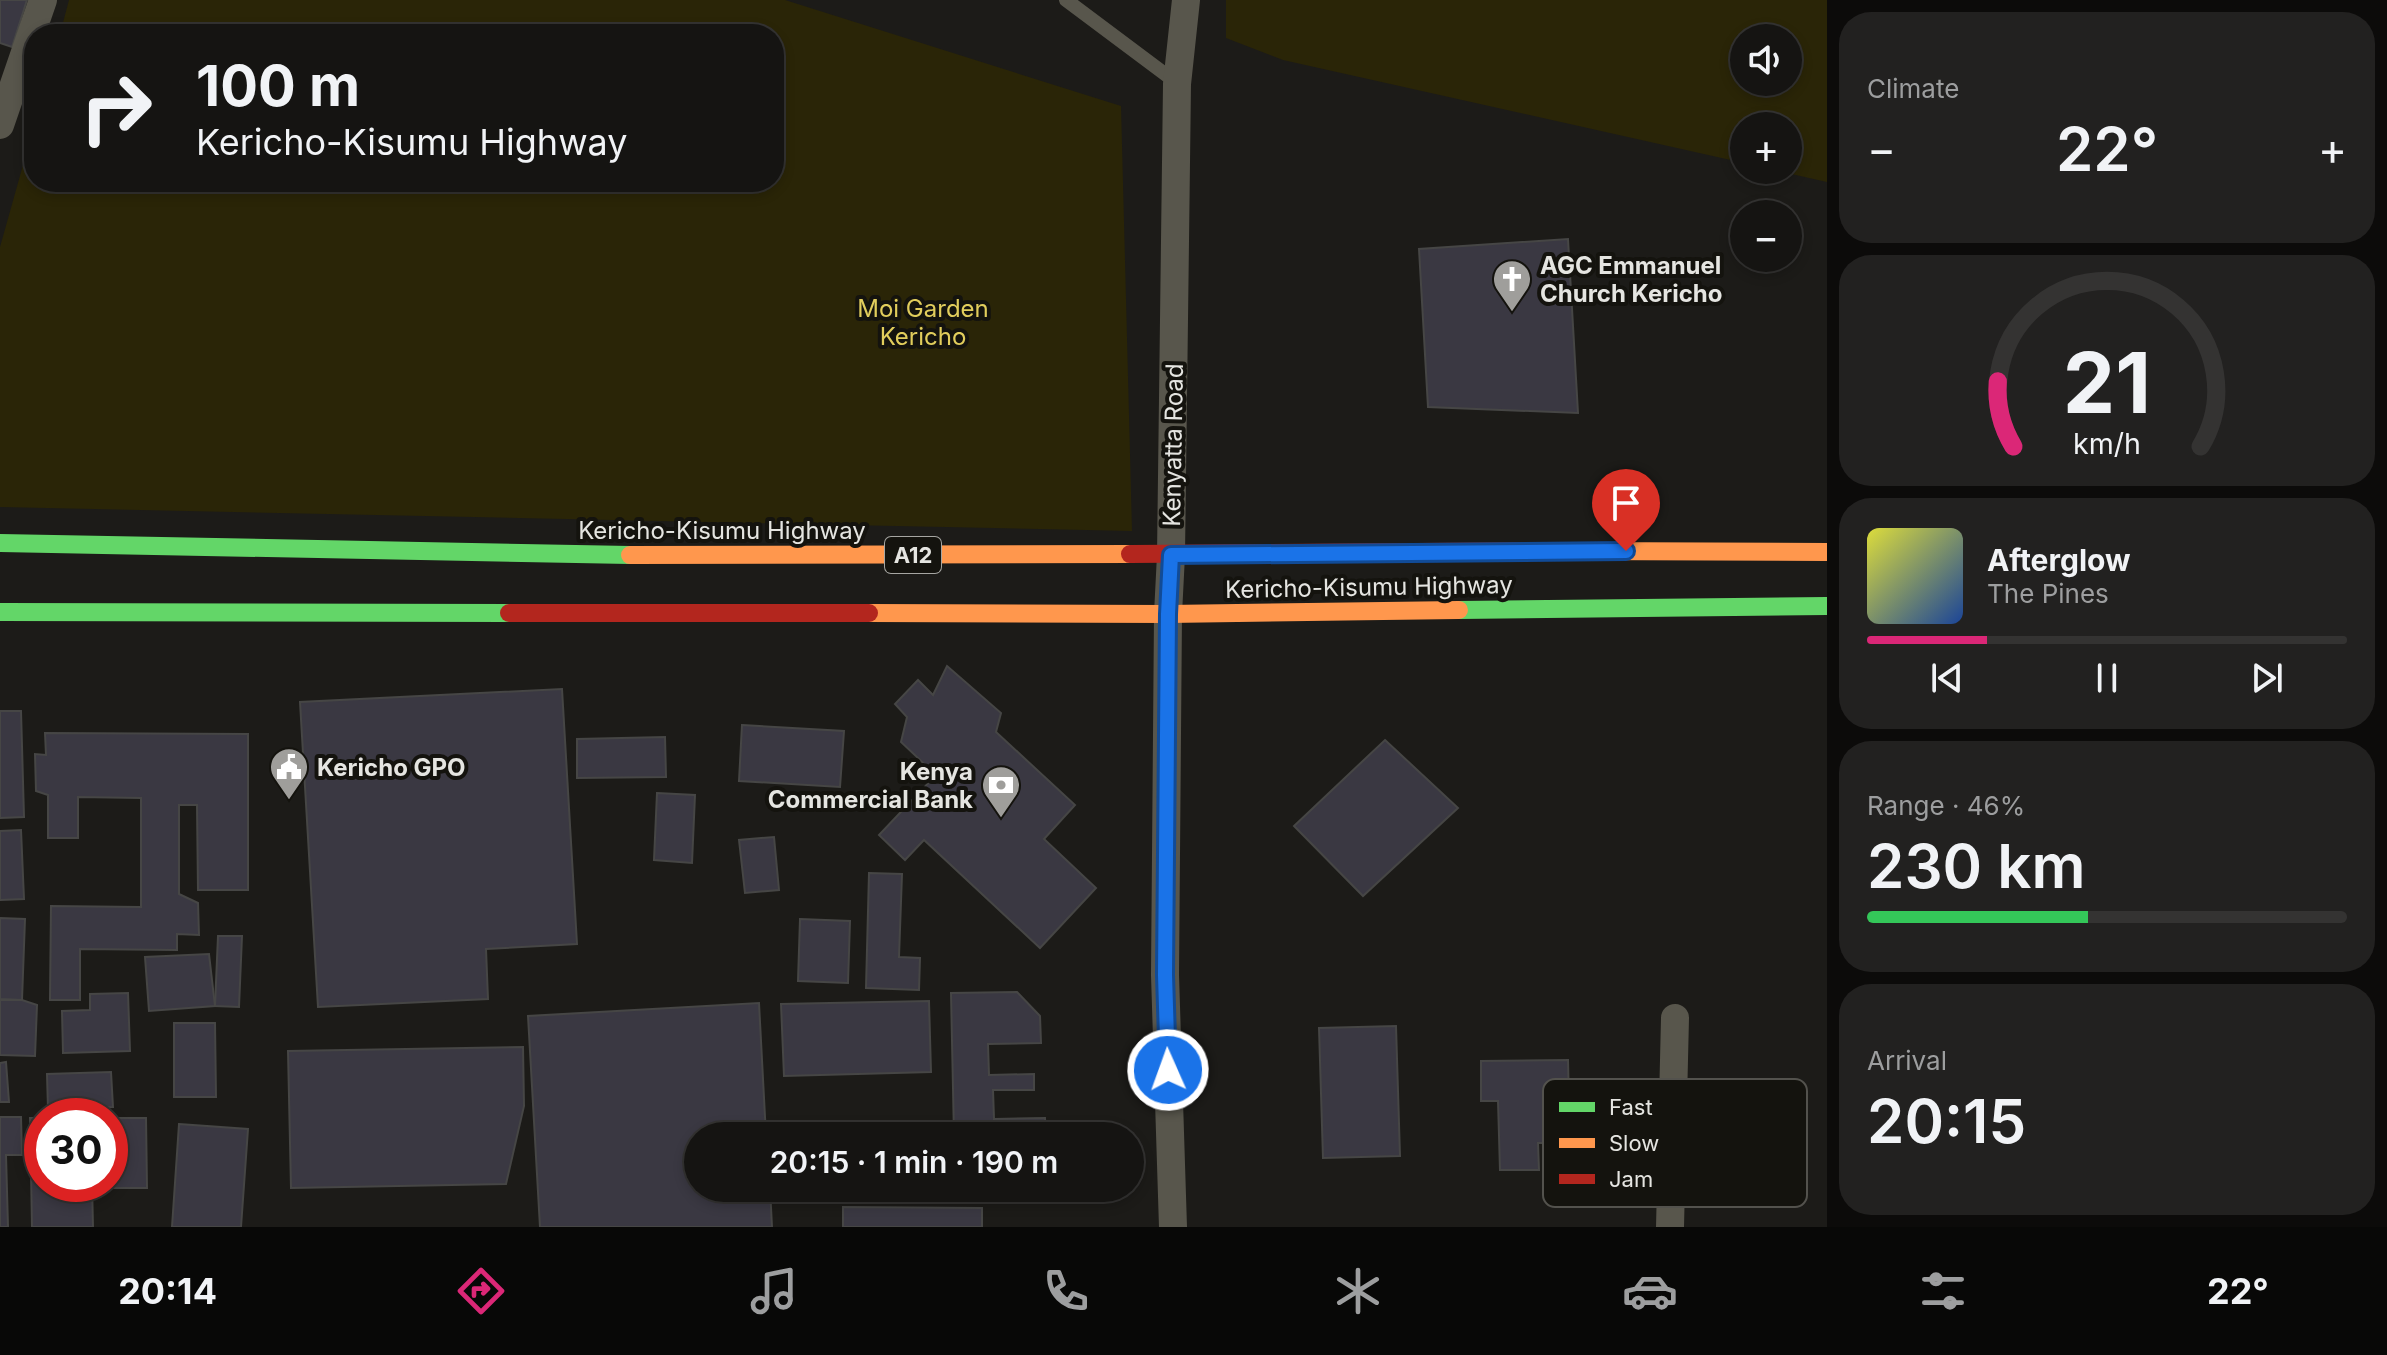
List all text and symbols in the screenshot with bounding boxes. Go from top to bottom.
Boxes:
map controls [1730,24,1802,272]
button: sound [1730,24,1802,96]
text: 100 m [196,52,360,120]
icon: right [64,56,168,160]
text: Climate [1867,73,1959,104]
button: + [1730,112,1802,184]
text: 22° [2056,113,2158,185]
text: Kericho-Kisumu Highway [196,120,628,164]
text: − [1867,122,1896,176]
text: + [2318,122,2347,176]
button: − [1730,200,1802,272]
place label: AGC Emmanuel Church Kericho [1540,251,1722,308]
church icon: AGC Emmanuel Church Kericho [1491,258,1533,313]
park label: Moi Garden Kericho [857,294,989,351]
text: 21 [2063,331,2151,432]
street label: Kenyatta Road [1157,363,1189,527]
text: km/h [2073,426,2141,461]
pin [1592,469,1660,551]
icon: arrive [1604,481,1648,525]
street label: Kericho-Kisumu Highway [578,516,866,545]
road number: A12 [885,537,941,573]
text: Afterglow [1987,542,2131,578]
street label: Kericho-Kisumu Highway [1225,570,1513,604]
text: The Pines [1987,578,2109,609]
icon: previous [1925,656,1969,700]
icon: pause [2085,656,2129,700]
icon: next [2245,656,2289,700]
public building icon: Kericho GPO [268,746,310,801]
place label: Kericho GPO [317,753,466,782]
place label: Kenya Commercial Bank [768,757,973,814]
bank icon: Kenya Commercial Bank [980,764,1022,819]
text: Range · 46% [1867,790,2025,821]
text: 230 km [1867,830,2085,902]
position arrow [1126,1028,1210,1112]
text: Arrival [1867,1045,1947,1076]
legend [1543,1079,1807,1207]
text: 20:15 [1867,1085,2026,1157]
text: Fast [1609,1094,1653,1120]
speed limit sign: 30 [24,1098,128,1202]
text: Slow [1609,1130,1659,1156]
text: 20:15 · 1 min · 190 m [770,1144,1058,1180]
text: Jam [1609,1166,1653,1192]
icon: directions [453,1263,509,1319]
icon: music [746,1263,802,1319]
icon: phone [1038,1263,1094,1319]
icon: climate [1330,1263,1386,1319]
icon: car [1622,1263,1678,1319]
icon: filters [1915,1263,1971,1319]
text: 20:14 [118,1269,217,1313]
text: 22° [2207,1269,2269,1313]

